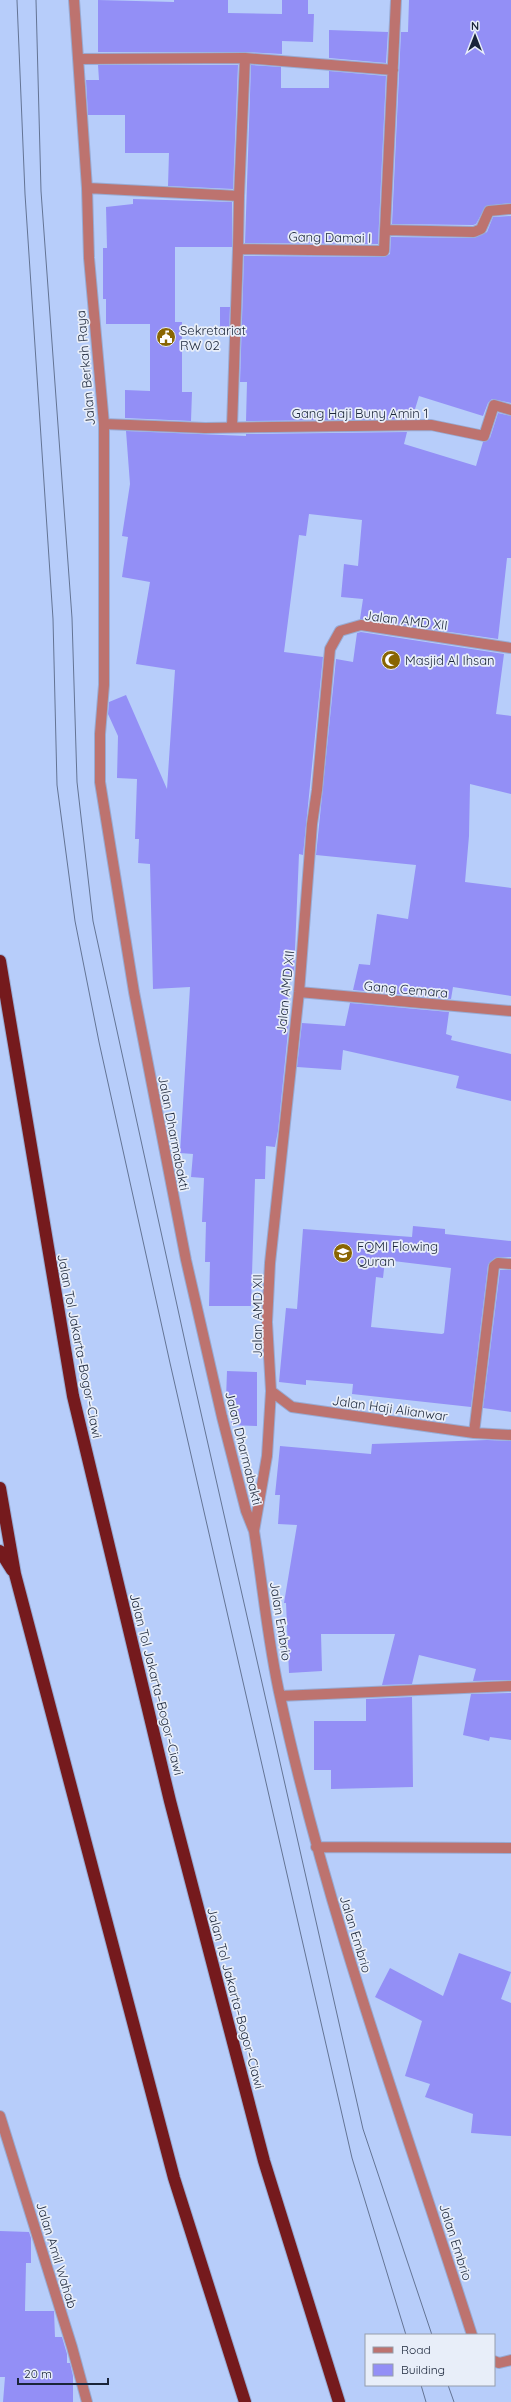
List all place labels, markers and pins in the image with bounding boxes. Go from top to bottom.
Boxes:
place label: Sekretariat RW 02 [180,322,246,353]
public building icon: Sekretariat RW 02 [155,326,177,348]
mosque icon: Masjid Al Ihsan [380,649,402,671]
place label: Masjid Al Ihsan [405,652,495,668]
place label: FQMI Flowing Quran [357,1238,438,1269]
school or university icon: FQMI Flowing Quran [332,1242,354,1264]

